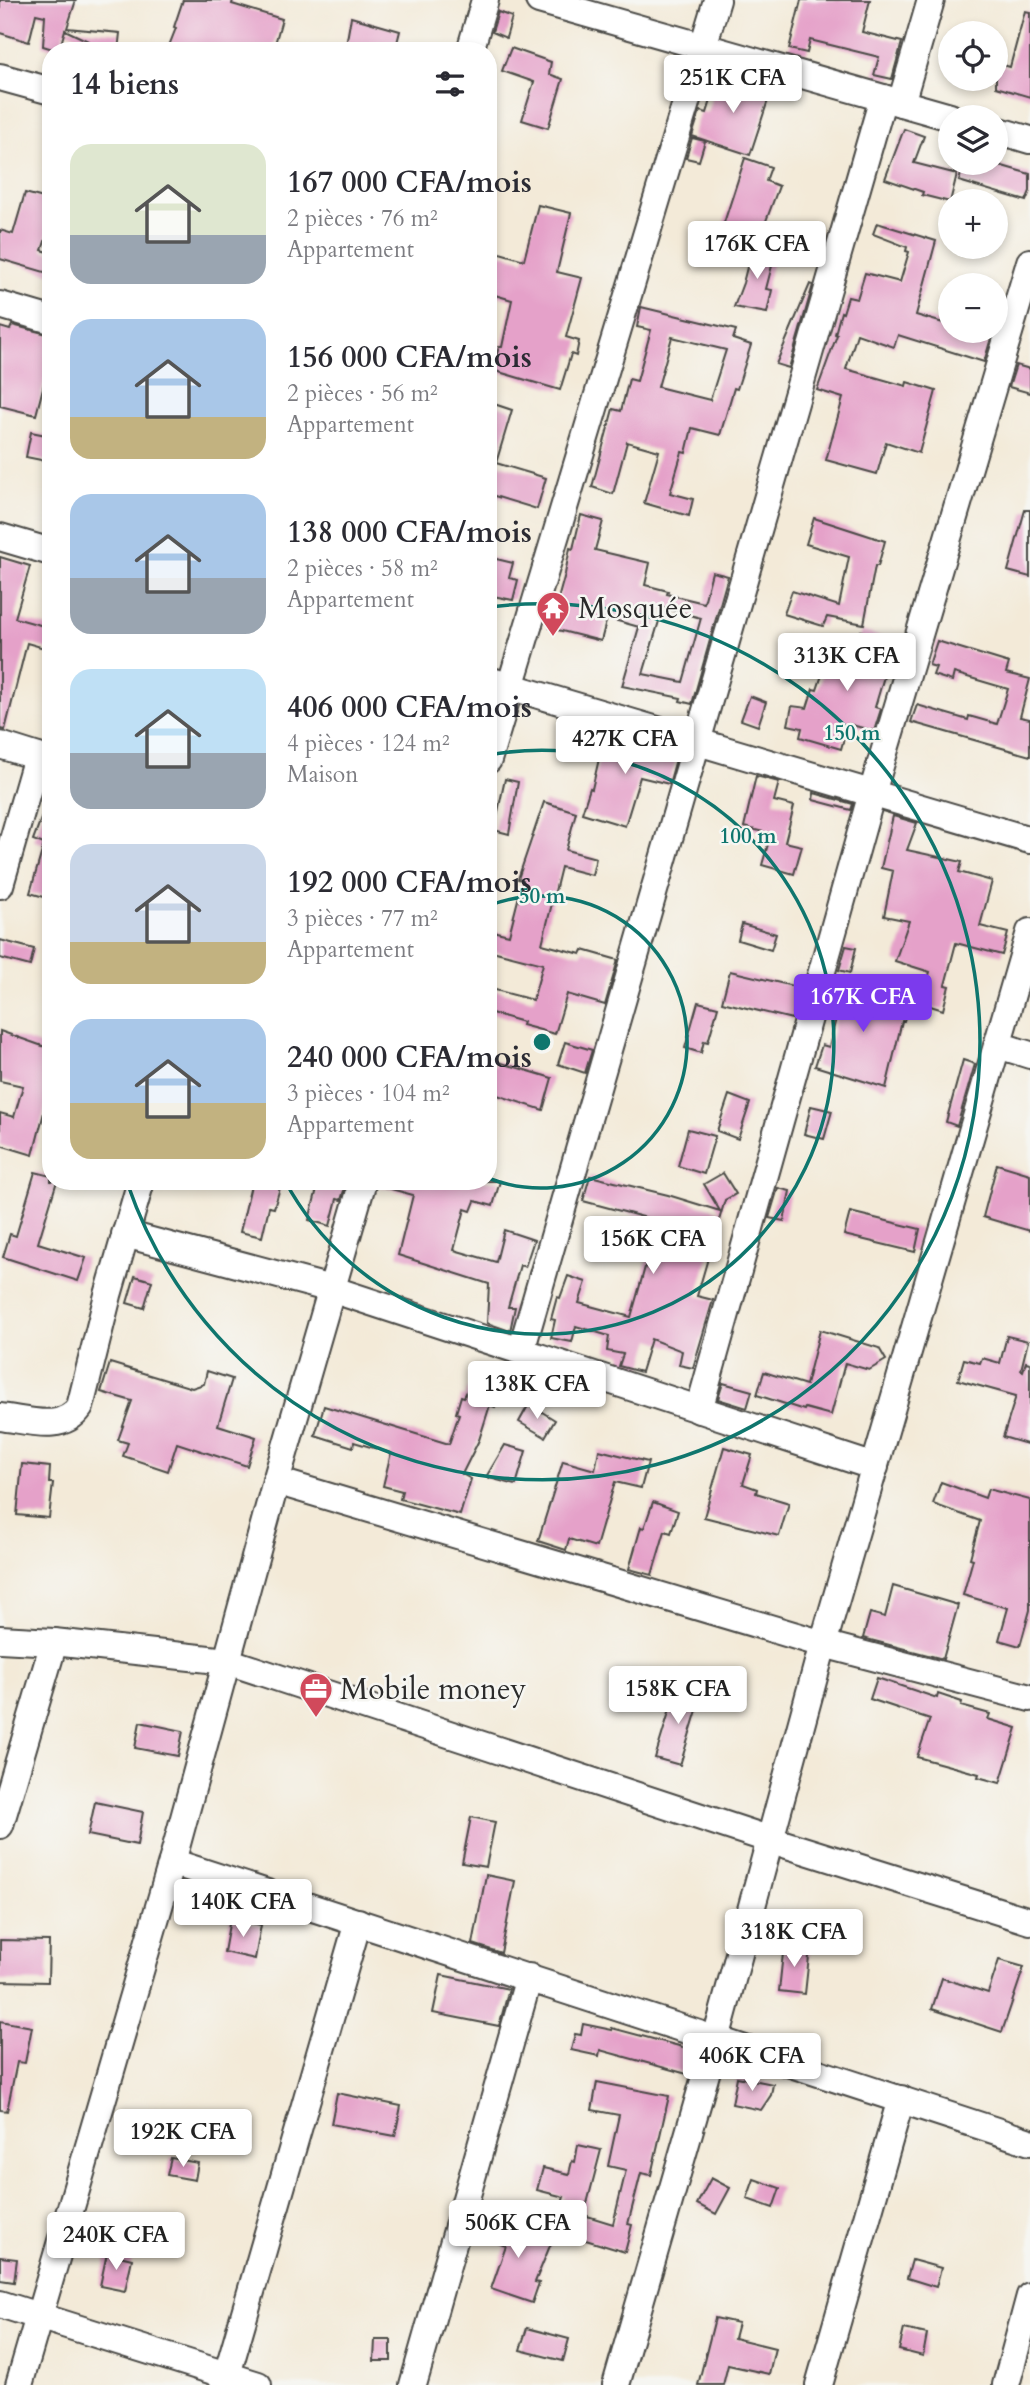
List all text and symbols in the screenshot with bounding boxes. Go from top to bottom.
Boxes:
map controls [938,21,1008,343]
button: locate [938,21,1008,91]
pin: 251K CFA [661,55,805,115]
text: 251K CFA [680,62,786,93]
text: 14 biens [70,64,179,105]
icon: filters [431,65,469,103]
button: layers [938,105,1008,175]
text: 167 000 CFA/mois [287,162,532,203]
icon: home [126,172,210,256]
button: + [938,189,1008,259]
text: 2 pièces · 76 m² [287,203,438,234]
pin: 176K CFA [685,222,829,281]
text: 176K CFA [704,228,810,259]
text: Appartement [287,234,414,265]
button: − [938,273,1008,343]
text: 156 000 CFA/mois [287,337,532,378]
icon: home [126,347,210,431]
text: 2 pièces · 56 m² [287,378,438,409]
text: Appartement [287,409,414,440]
text: 138 000 CFA/mois [287,512,532,553]
icon: home [126,522,210,606]
text: 2 pièces · 58 m² [287,553,438,584]
text: Appartement [287,584,414,615]
place label: Mosquée [578,588,692,629]
temple icon: Mosquée [534,589,572,638]
pin: 313K CFA [775,634,919,693]
text: 313K CFA [794,640,900,671]
text: 406 000 CFA/mois [287,687,532,728]
icon: home [126,697,210,781]
pin: 427K CFA [553,716,697,776]
text: 150 m [823,719,881,748]
text: 427K CFA [572,723,678,754]
text: 4 pièces · 124 m² [287,728,450,759]
text: Maison [287,759,358,790]
text: 100 m [719,822,777,851]
text: 192 000 CFA/mois [287,862,532,903]
icon: home [126,872,210,956]
text: 50 m [519,882,566,911]
text: 3 pièces · 77 m² [287,903,438,934]
text: Appartement [287,934,414,965]
pin: 167K CFA [791,974,935,1034]
text: 167K CFA [810,981,916,1012]
centre of rings [530,1030,554,1054]
text: 240 000 CFA/mois [287,1037,532,1078]
icon: home [126,1047,210,1131]
text: 3 pièces · 104 m² [287,1078,450,1109]
text: Appartement [287,1109,414,1140]
pin: 156K CFA [581,1216,725,1276]
text: 156K CFA [600,1223,706,1254]
pin: 138K CFA [465,1362,609,1421]
text: 138K CFA [484,1368,590,1399]
pin: 158K CFA [606,1666,750,1726]
place label: Mobile money [340,1669,527,1710]
office icon: Mobile money [297,1670,335,1719]
text: 158K CFA [625,1673,731,1704]
pin: 140K CFA [171,1880,315,1939]
text: 140K CFA [190,1886,296,1917]
pin: 318K CFA [722,1910,866,1969]
text: 318K CFA [741,1916,847,1947]
pin: 406K CFA [680,2034,824,2093]
text: 406K CFA [699,2040,805,2071]
pin: 192K CFA [111,2110,255,2169]
text: 192K CFA [130,2116,236,2147]
pin: 506K CFA [446,2200,590,2260]
text: 506K CFA [465,2207,571,2238]
pin: 240K CFA [44,2212,188,2272]
text: 240K CFA [63,2219,169,2250]

